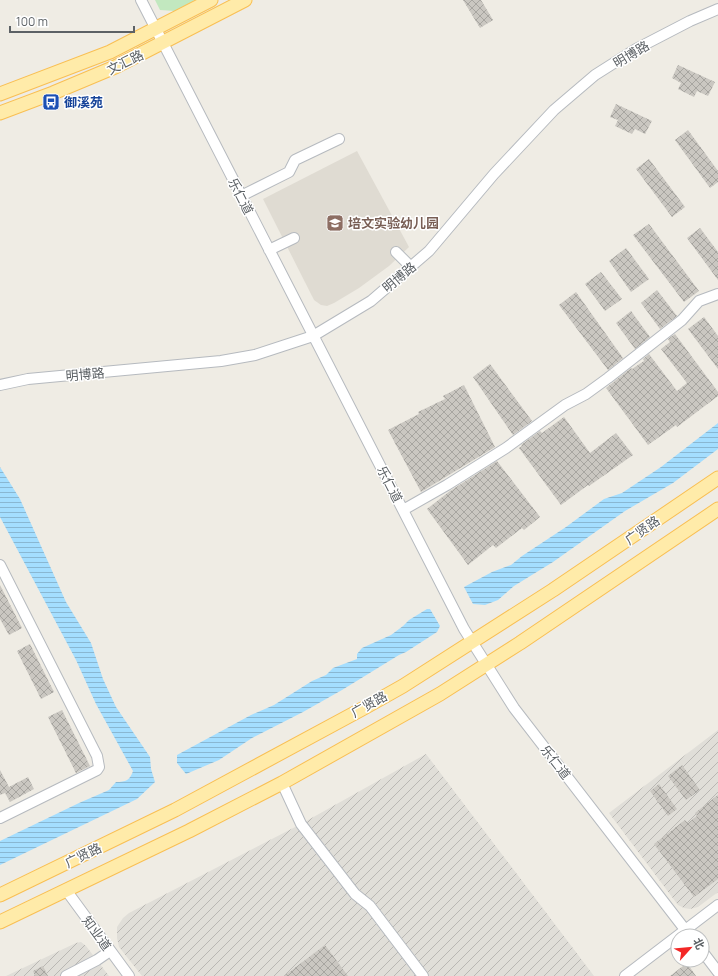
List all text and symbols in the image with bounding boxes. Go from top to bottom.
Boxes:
scale bar [10,8,134,34]
text: 100 m [16,13,48,30]
street label: 明博路 [610,36,652,72]
street label: 文汇路 [104,45,146,79]
bus stop icon: 御溪苑 [41,92,61,112]
place label: 御溪苑 [64,93,103,111]
street label: 乐仁道 [224,175,258,217]
school or university icon: 培文实验幼儿园 [325,213,345,233]
place label: 培文实验幼儿园 [348,214,439,232]
street label: 明博路 [378,258,420,296]
street label: 明博路 [65,363,105,385]
street label: 乐仁道 [373,463,407,505]
street label: 广贤路 [621,511,663,549]
street label: 广贤路 [348,687,390,721]
street label: 乐仁道 [537,741,575,783]
street label: 广贤路 [62,838,104,872]
street label: 知业道 [78,912,116,954]
north arrow [670,928,710,968]
text: 北 [690,935,709,952]

